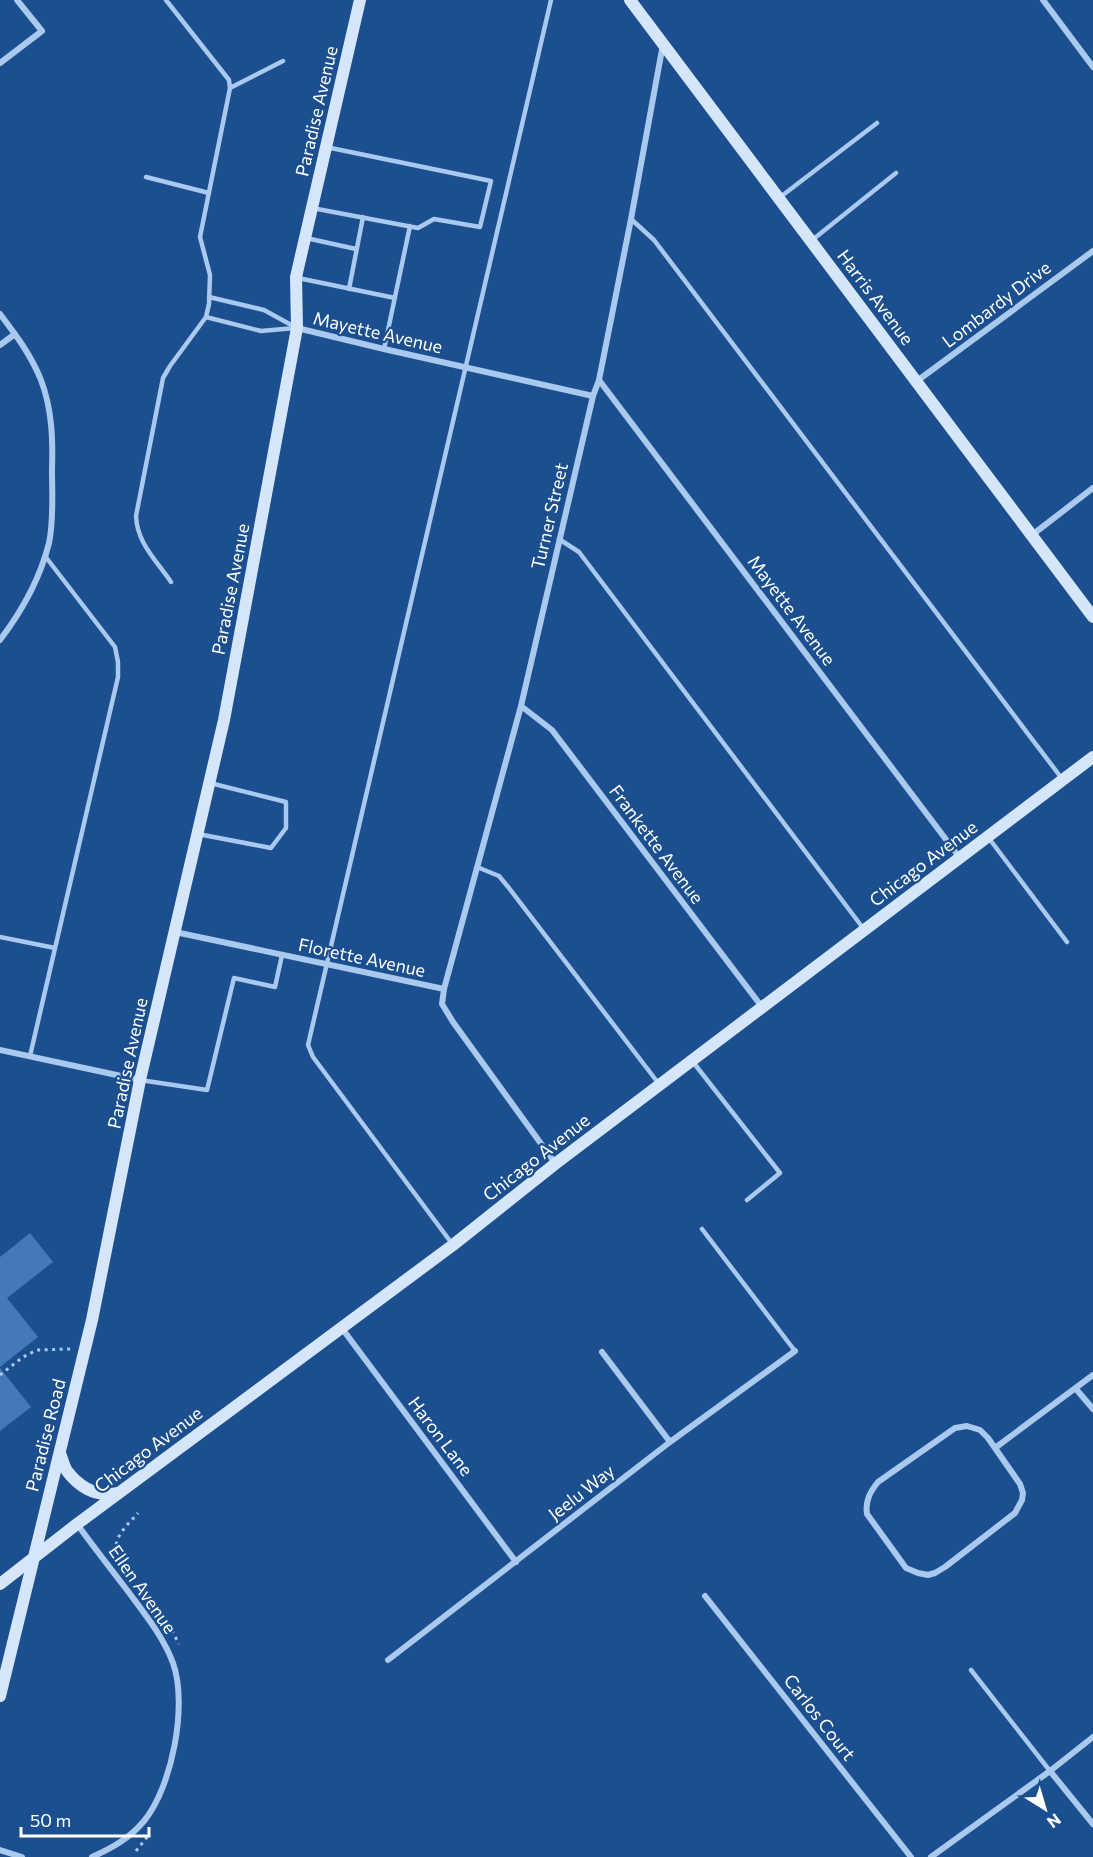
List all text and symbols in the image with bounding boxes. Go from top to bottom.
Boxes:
street label: Paradise Avenue [290,44,342,178]
street label: Harris Avenue [833,245,919,349]
street label: Lombardy Drive [937,256,1055,352]
street label: Mayette Avenue [311,306,445,358]
street label: Turner Street [526,461,572,571]
street label: Paradise Avenue [206,521,254,657]
street label: Mayette Avenue [743,551,841,669]
street label: Frankette Avenue [605,780,709,908]
street label: Chicago Avenue [865,815,981,911]
street label: Florette Avenue [296,933,428,981]
street label: Paradise Avenue [102,996,152,1130]
street label: Chicago Avenue [478,1109,594,1205]
street label: Paradise Road [20,1376,70,1494]
street label: Haron Lane [404,1392,478,1480]
street label: Chicago Avenue [90,1401,206,1497]
street label: Jeelu Way [543,1459,619,1525]
street label: Ellen Avenue [104,1540,182,1638]
street label: Carlos Court [779,1669,861,1765]
north arrow [1015,1779,1075,1839]
scale bar [21,1800,148,1838]
text: 50 m [30,1809,71,1831]
text: N [1044,1810,1065,1833]

